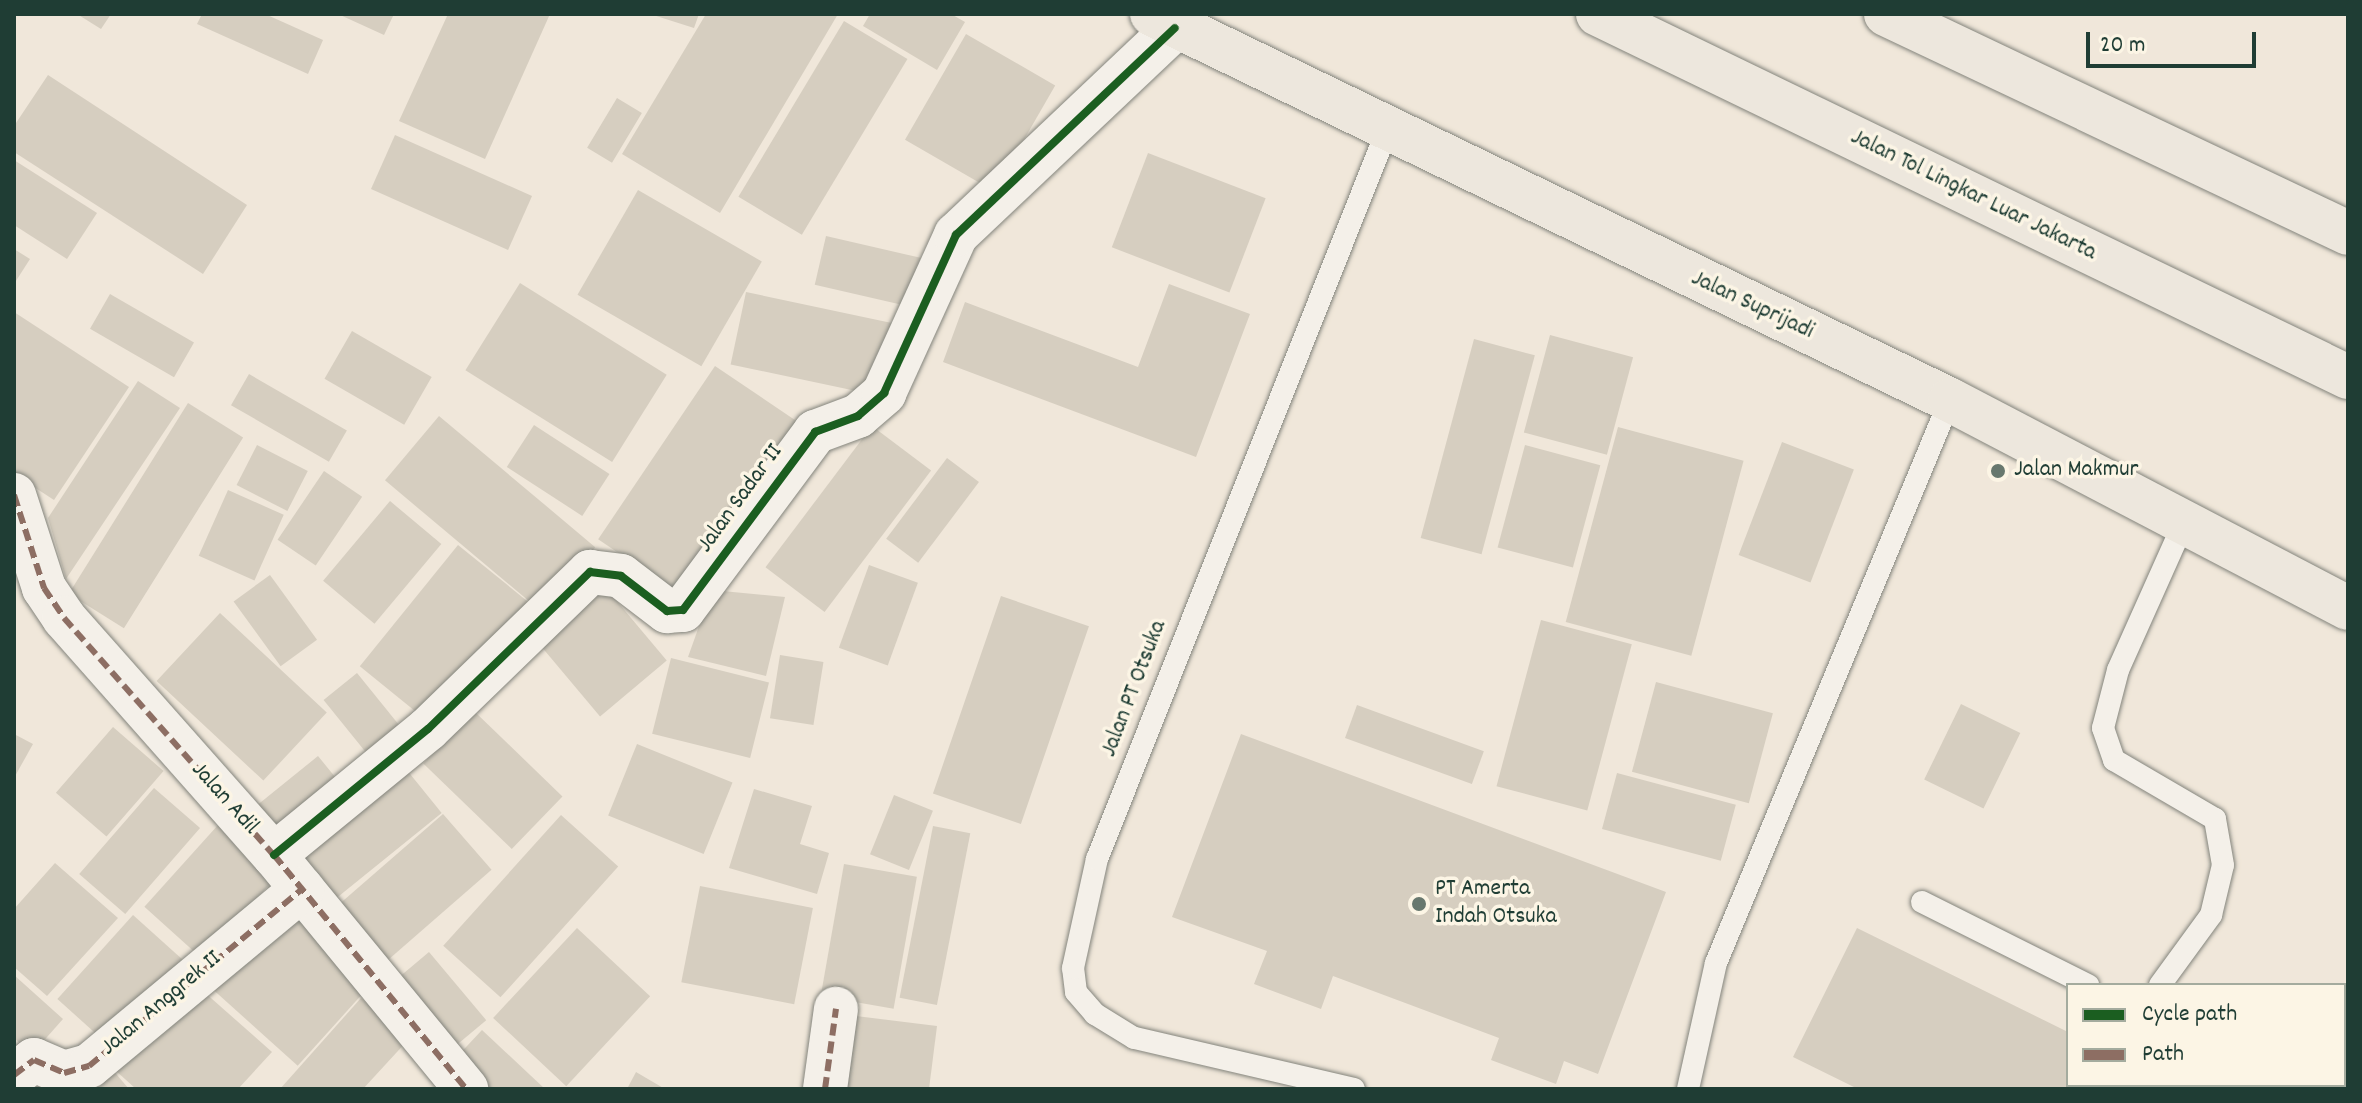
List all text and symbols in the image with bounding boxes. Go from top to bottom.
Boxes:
scale bar [2090,16,2260,66]
text: 20 m [2100,29,2146,63]
street label: Jalan Tol Lingkar Luar Jakarta [1845,124,2101,268]
street label: Jalan Suprijadi [1686,265,1818,347]
street label: Jalan Sadar II [692,439,790,559]
place label: Jalan Makmur [2014,457,2138,485]
marker: Jalan Makmur [1989,462,2007,480]
street label: Jalan PT Otsuka [1096,617,1174,761]
street label: Jalan Adil [184,757,264,841]
place label: PT Amerta Indah Otsuka [1435,876,1557,932]
marker: PT Amerta Indah Otsuka [1410,895,1428,913]
street label: Jalan Anggrek II [96,945,228,1063]
legend [2066,983,2346,1087]
text: Cycle path [2142,998,2237,1032]
text: Path [2142,1038,2184,1072]

